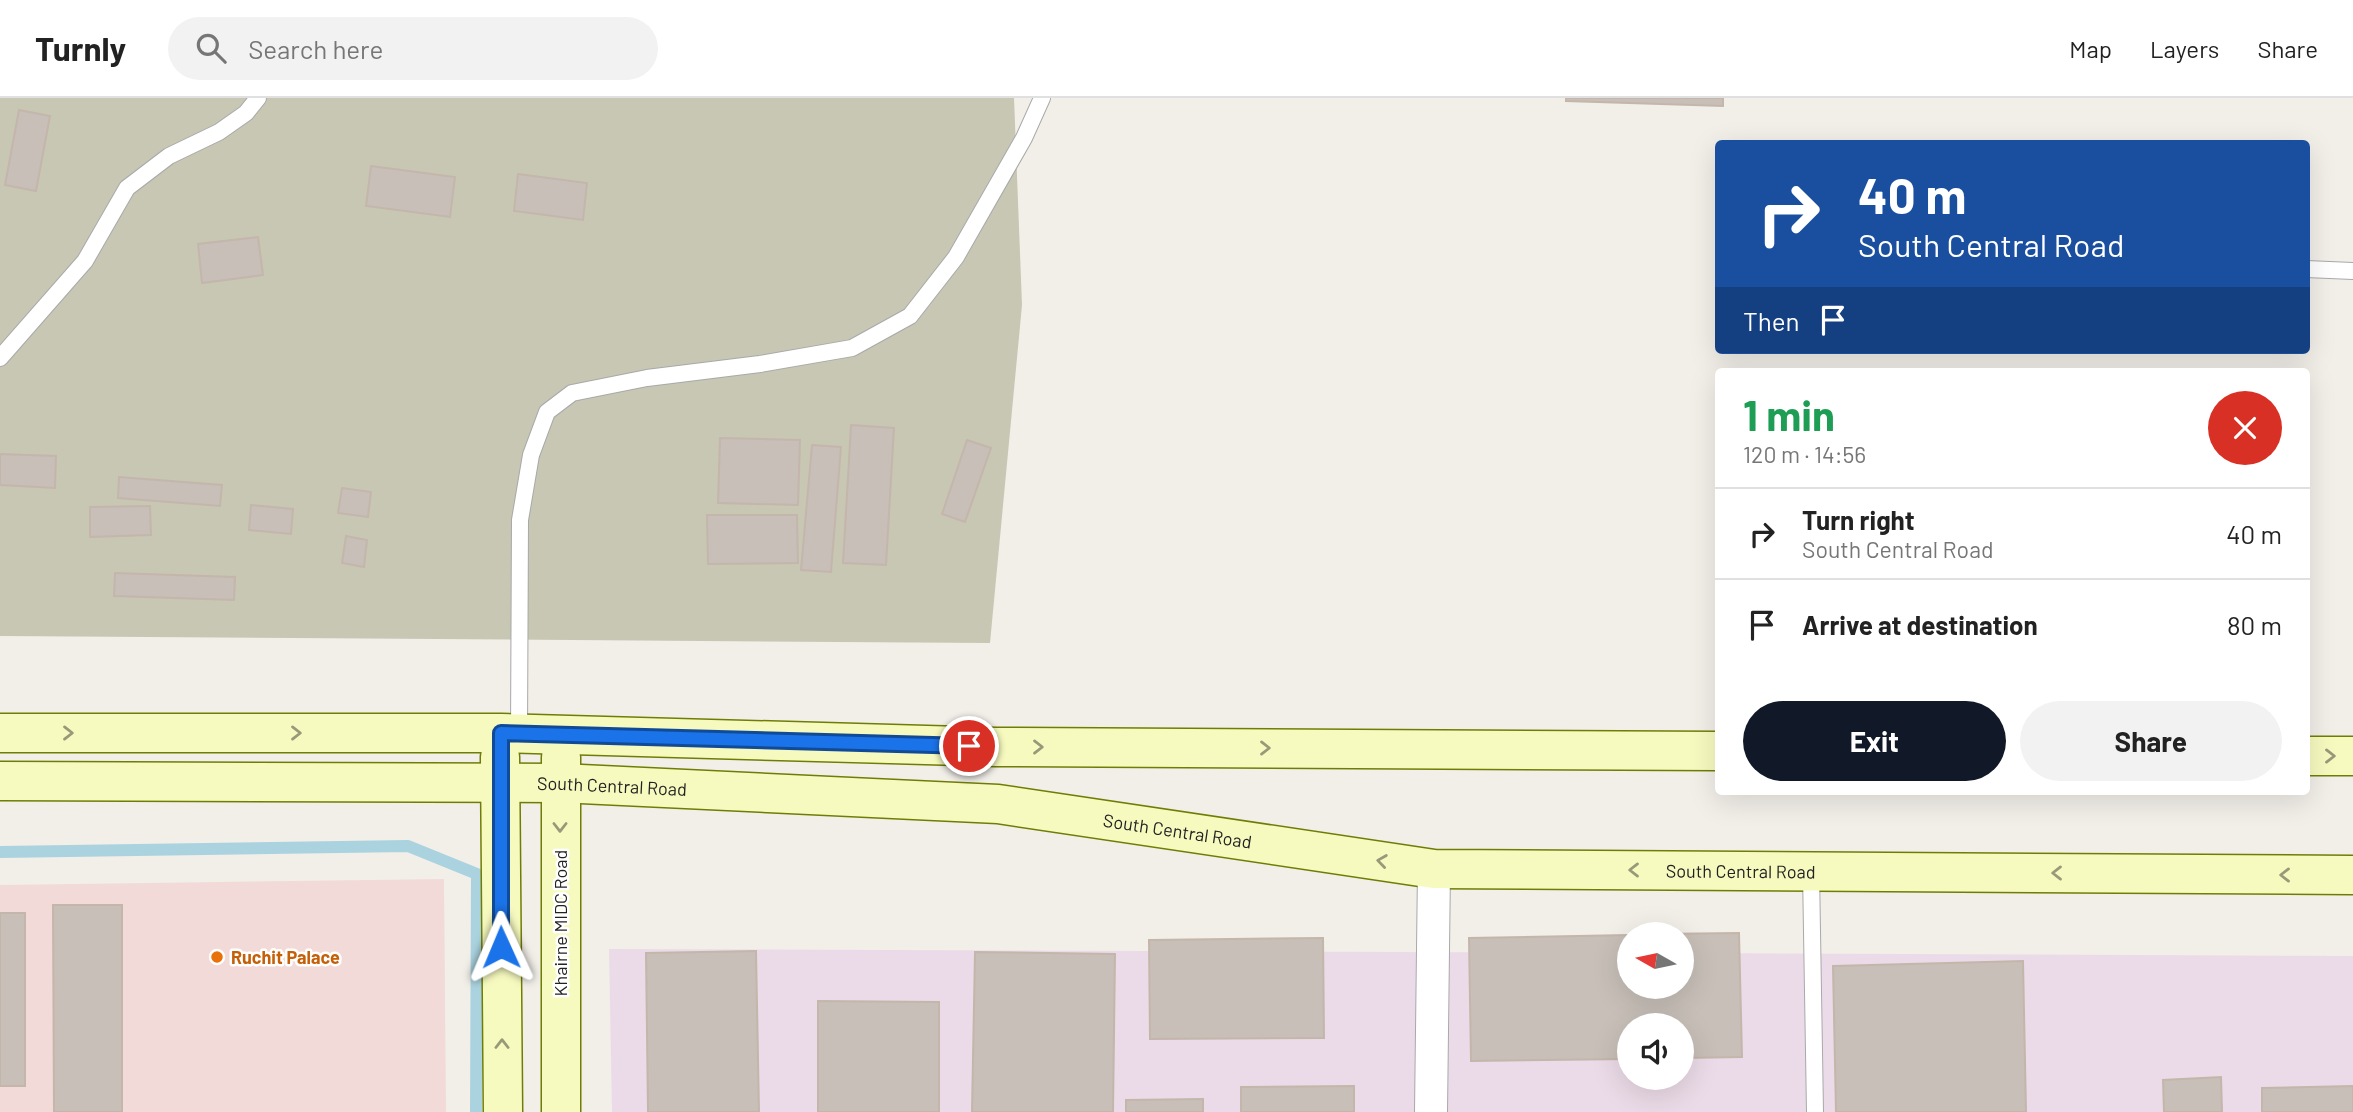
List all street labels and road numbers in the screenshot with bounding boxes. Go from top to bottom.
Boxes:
street label: South Central Road [537,772,687,800]
street label: South Central Road [1102,809,1253,853]
street label: Khairne MIDC Road [549,850,571,996]
street label: South Central Road [1666,860,1816,882]

